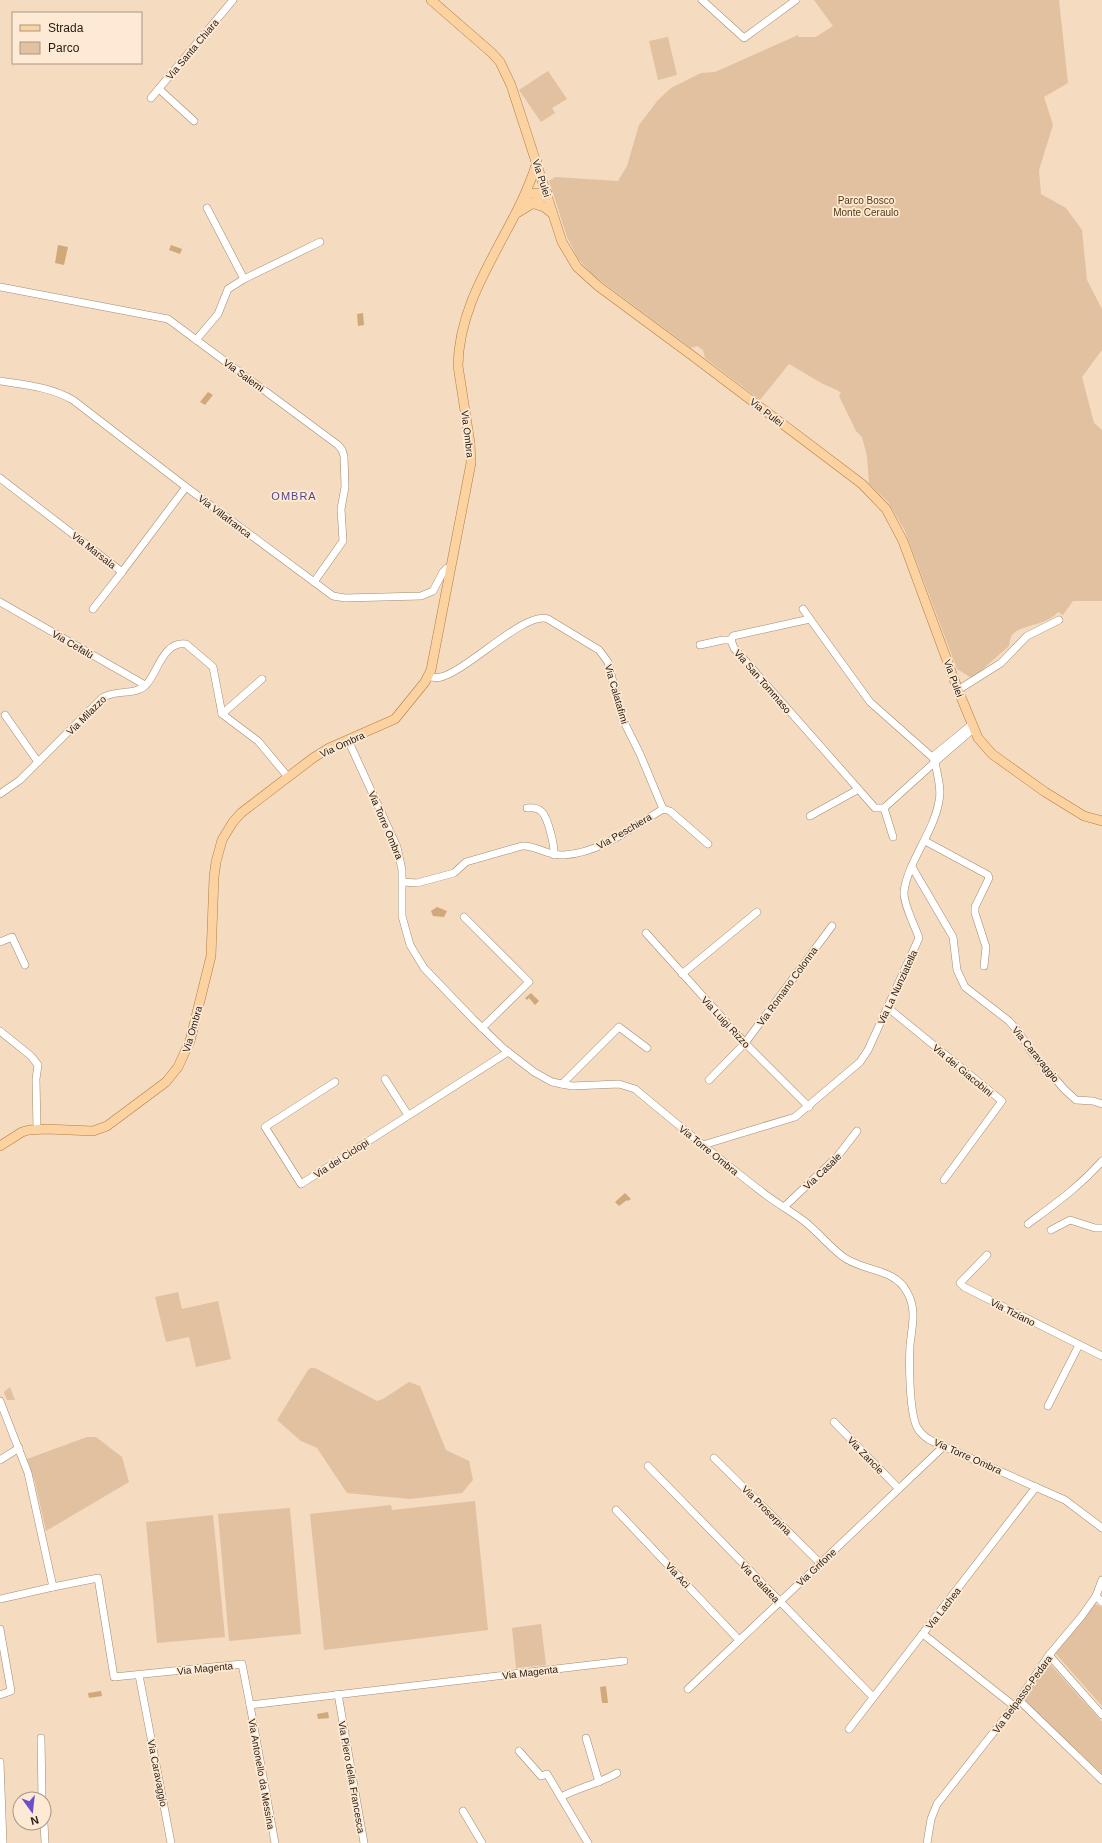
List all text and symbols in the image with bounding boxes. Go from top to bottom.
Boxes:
legend [12,12,142,64]
street label: Via Santa Chiara [164,17,221,82]
text: Strada [48,21,84,35]
text: Parco [48,41,80,55]
street label: Via Pulei [530,158,553,199]
park label: Parco Bosco Monte Ceraulo [833,195,899,218]
street label: Via Salemi [221,357,266,394]
street label: Via Pulei [748,396,786,429]
street label: Via Ombra [459,410,476,459]
district label: OMBRA [271,490,317,502]
street label: Via Villafranca [196,493,254,540]
street label: Via Marsala [70,530,118,571]
street label: Via Cefalù [50,628,95,661]
street label: Via San Tommaso [732,647,794,716]
street label: Via Pulei [942,658,965,699]
street label: Via Calatafimi [603,663,630,725]
street label: Via Milazzo [64,693,109,737]
street label: Via Ombra [318,729,367,760]
street label: Via Torre Ombra [366,789,405,861]
street label: Via Peschiera [595,811,654,852]
street label: Via Romano Colonna [755,944,820,1028]
street label: Via La Nunziatella [875,948,920,1026]
street label: Via Luigi Rizzo [699,994,752,1051]
street label: Via Ombra [181,1004,204,1054]
street label: Via Caravaggio [1010,1024,1062,1085]
street label: Via dei Giacobini [930,1042,995,1099]
street label: Via Torre Ombra [677,1123,741,1178]
street label: Via dei Ciclopi [312,1137,371,1180]
street label: Via Casale [801,1150,844,1192]
street label: Via Tiziano [989,1296,1037,1329]
street label: Via Zancle [845,1435,886,1476]
street label: Via Torre Ombra [932,1437,1004,1477]
street label: Via Proserpina [740,1483,794,1538]
street label: Via Grifone [794,1546,839,1588]
street label: Via Aci [663,1560,692,1590]
street label: Via Galatea [738,1560,782,1605]
street label: Via Lachea [924,1585,963,1631]
street label: Via Belpasso-Pedara [990,1653,1055,1735]
street label: Via Magenta [177,1660,234,1677]
street label: Via Magenta [502,1664,559,1681]
street label: Via Antonello da Messina [246,1718,277,1831]
street label: Via Piero della Francesca [336,1720,367,1834]
street label: Via Caravaggio [146,1739,169,1808]
north arrow [12,1791,52,1831]
text: N [29,1814,40,1827]

